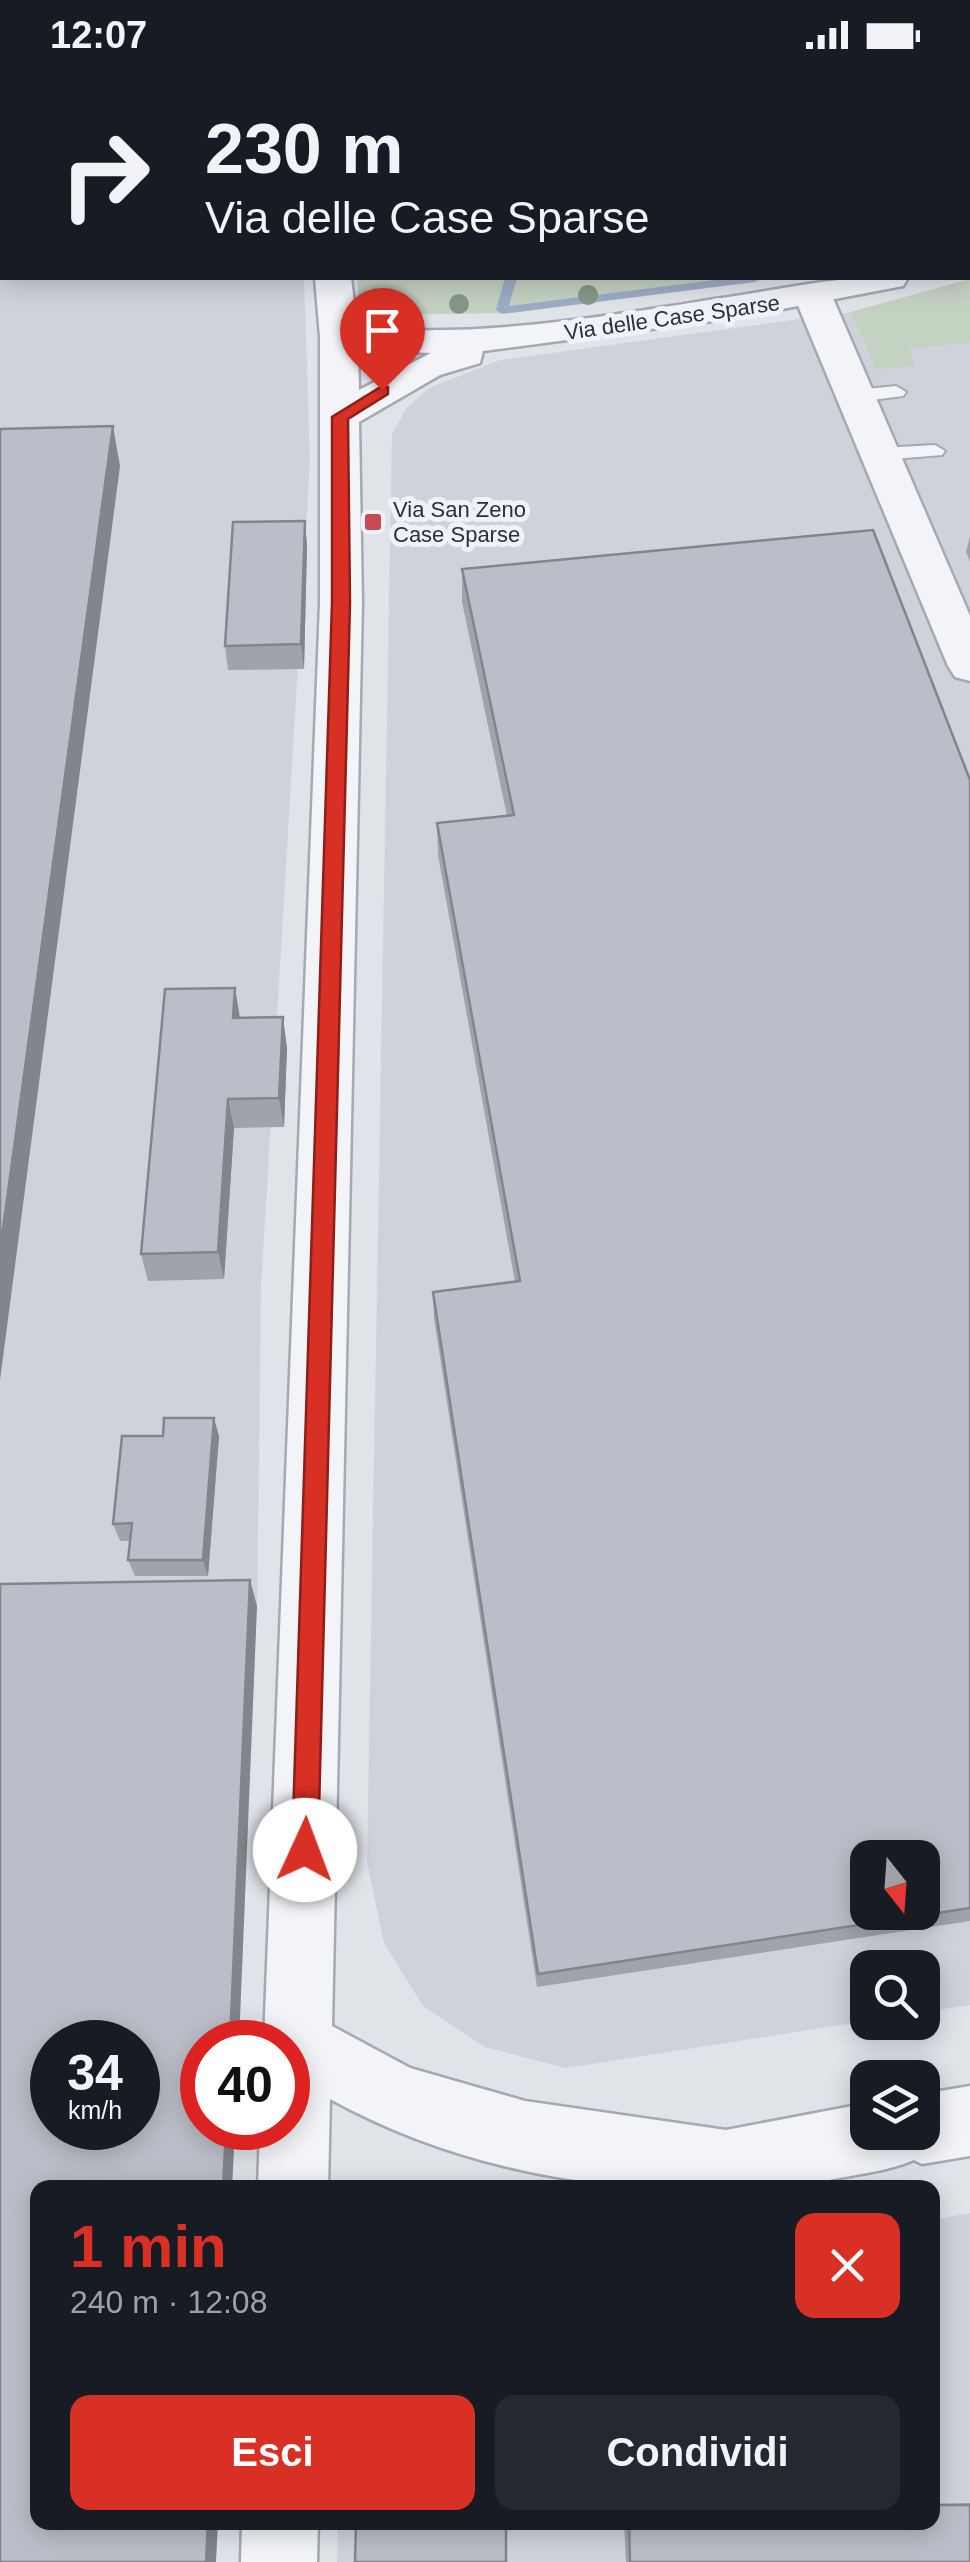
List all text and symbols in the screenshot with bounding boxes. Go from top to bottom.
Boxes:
text: 12:07 [50,14,147,56]
icon: right [40,110,170,240]
text: 230 m [205,110,403,188]
text: Via delle Case Sparse [205,192,649,243]
pin [340,288,425,391]
street label: Via delle Case Sparse [563,290,781,345]
icon: arrive [355,303,410,358]
place label: Via San Zeno Case Sparse [393,497,526,547]
marker: Via San Zeno Case Sparse [362,511,384,533]
position arrow [253,1798,357,1902]
north arrow [850,1840,940,1930]
map controls [850,1840,940,2150]
button: search [850,1950,940,2040]
speed limit sign: 40 [180,2020,310,2150]
text: 34 [67,2045,123,2101]
button: layers [850,2060,940,2150]
text: km/h [68,2096,122,2124]
text: 1 min [70,2213,227,2280]
button: close [795,2213,900,2318]
text: 240 m · 12:08 [70,2284,267,2320]
button: Esci [70,2395,475,2510]
button: Condividi [495,2395,900,2510]

